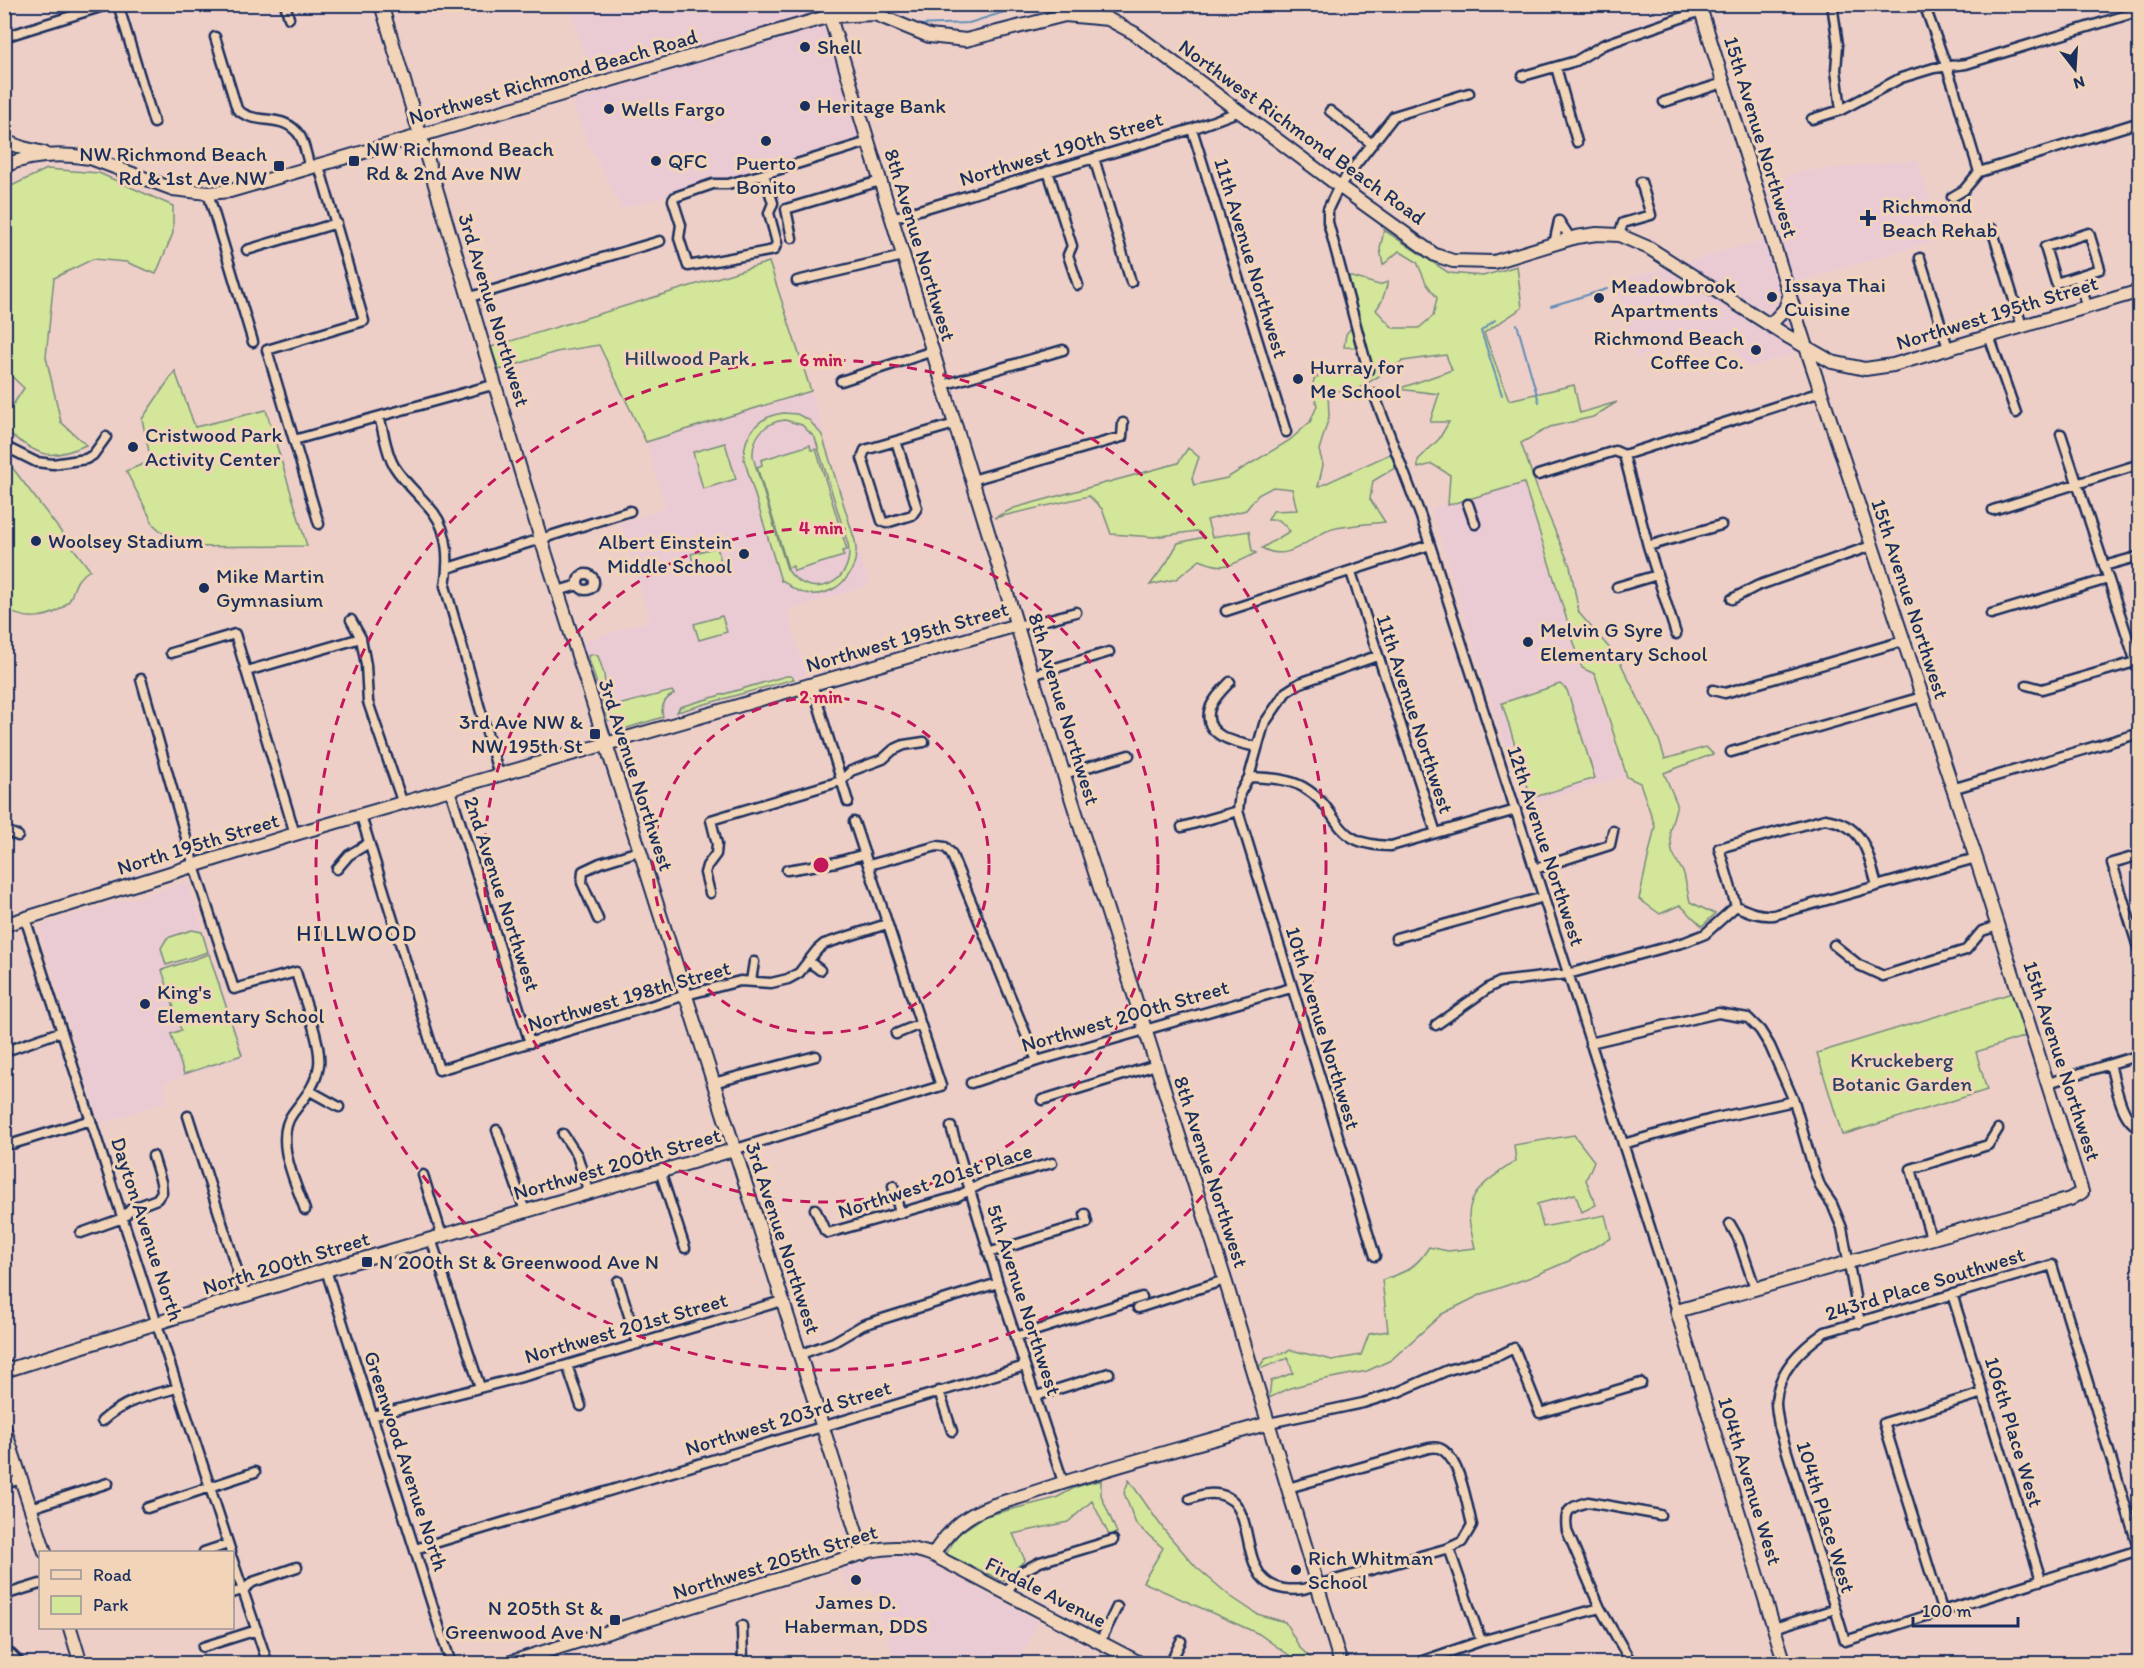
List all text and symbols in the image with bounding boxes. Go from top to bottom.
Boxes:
street label: Northwest Richmond Beach Road [406,23,700,130]
street label: 15th Avenue Northwest [1719,33,1804,241]
place label: Shell [817,34,862,59]
street label: Northwest Richmond Beach Road [1174,34,1431,230]
north arrow [2045,39,2105,99]
marker: Shell [798,40,812,54]
text: N [2071,72,2087,94]
place label: Heritage Bank [817,93,946,118]
place label: Wells Fargo [621,96,725,121]
marker: Heritage Bank [798,99,812,113]
marker: Wells Fargo [602,102,616,116]
street label: Northwest 190th Street [956,106,1166,191]
marker: Puerto Bonito [759,134,773,148]
place label: NW Richmond Beach Rd & 2nd Ave NW [366,136,554,185]
place label: NW Richmond Beach Rd & 1st Ave NW [79,141,268,190]
street label: 8th Avenue Northwest [879,146,962,344]
place label: QFC [668,148,708,173]
place label: Puerto Bonito [736,150,796,199]
marker: NW Richmond Beach Rd & 2nd Ave NW [347,154,361,168]
marker: QFC [649,154,663,168]
street label: 11th Avenue Northwest [1209,155,1294,361]
marker: NW Richmond Beach Rd & 1st Ave NW [272,159,286,173]
place label: Richmond Beach Rehab [1882,193,1997,242]
marker: Richmond Beach Rehab [1859,209,1877,227]
street label: 3rd Avenue Northwest [453,210,536,410]
street label: Northwest 195th Street [1893,270,2101,355]
place label: Issaya Thai Cuisine [1784,272,1886,321]
place label: Meadowbrook Apartments [1611,273,1736,322]
marker: Issaya Thai Cuisine [1765,290,1779,304]
marker: Meadowbrook Apartments [1592,291,1606,305]
place label: Richmond Beach Coffee Co. [1593,325,1745,374]
marker: Richmond Beach Coffee Co. [1749,343,1763,357]
park label: Hillwood Park [625,345,750,370]
text: 6 min [800,349,843,371]
place label: Hurray for Me School [1310,354,1404,403]
marker: Hurray for Me School [1291,372,1305,386]
place label: Cristwood Park Activity Center [145,422,282,471]
marker: Cristwood Park Activity Center [126,440,140,454]
street label: 15th Avenue Northwest [1866,496,1955,702]
text: 4 min [799,517,844,539]
place label: Woolsey Stadium [48,528,204,553]
place label: Albert Einstein Middle School [599,529,732,578]
marker: Woolsey Stadium [29,534,43,548]
marker: Albert Einstein Middle School [737,547,751,561]
place label: Mike Martin Gymnasium [216,563,324,612]
marker: Mike Martin Gymnasium [197,581,211,595]
street label: Northwest 195th Street [803,596,1011,677]
street label: 8th Avenue Northwest [1023,610,1106,808]
street label: 11th Avenue Northwest [1371,611,1460,817]
place label: Melvin G Syre Elementary School [1540,617,1708,666]
marker: Melvin G Syre Elementary School [1521,635,1535,649]
street label: 3rd Avenue Northwest [594,676,679,874]
text: 2 min [800,686,843,708]
place label: 3rd Ave NW & NW 195th St [459,709,583,758]
marker: 3rd Ave NW & NW 195th St [588,727,602,741]
street label: 12th Avenue Northwest [1502,743,1591,949]
street label: 2nd Avenue Northwest [459,793,546,995]
street label: North 195th Street [114,807,282,880]
centre of rings [811,855,831,875]
district label: HILLWOOD [296,920,418,947]
street label: 10th Avenue Northwest [1281,923,1366,1133]
street label: Northwest 198th Street [524,955,733,1036]
street label: 15th Avenue Northwest [2018,958,2107,1164]
street label: Northwest 200th Street [1018,974,1232,1057]
place label: King's Elementary School [157,979,325,1028]
marker: King's Elementary School [138,997,152,1011]
park label: Kruckeberg Botanic Garden [1832,1047,1972,1096]
street label: 8th Avenue Northwest [1169,1073,1254,1271]
street label: Northwest 200th Street [510,1122,724,1205]
street label: Dayton Avenue North [106,1134,189,1324]
street label: Northwest 201st Place [835,1137,1035,1224]
street label: 3rd Avenue Northwest [741,1139,826,1337]
street label: 5th Avenue Northwest [982,1201,1067,1399]
street label: North 200th Street [199,1225,372,1300]
street label: 243rd Place Southwest [1822,1241,2028,1326]
place label: N 200th St & Greenwood Ave N [379,1249,659,1274]
marker: N 200th St & Greenwood Ave N [360,1255,374,1269]
street label: Northwest 201st Street [521,1287,730,1368]
street label: Greenwood Avenue North [359,1348,454,1574]
street label: 106th Place West [1980,1354,2049,1510]
street label: Northwest 203rd Street [682,1374,894,1461]
street label: 104th Avenue West [1713,1394,1788,1568]
street label: 104th Place West [1792,1438,1861,1596]
street label: Northwest 205th Street [669,1518,880,1605]
place label: Rich Whitman School [1308,1545,1434,1594]
street label: Firdale Avenue [982,1550,1111,1633]
legend [39,1551,234,1629]
marker: Rich Whitman School [1289,1563,1303,1577]
text: Road [93,1564,132,1586]
marker: James D. Haberman, DDS [849,1573,863,1587]
place label: James D. Haberman, DDS [784,1589,928,1638]
scale bar [1913,1590,2018,1628]
text: Park [93,1594,128,1616]
place label: N 205th St & Greenwood Ave N [445,1595,603,1644]
text: 100 m [1922,1600,1972,1622]
marker: N 205th St & Greenwood Ave N [608,1613,622,1627]

